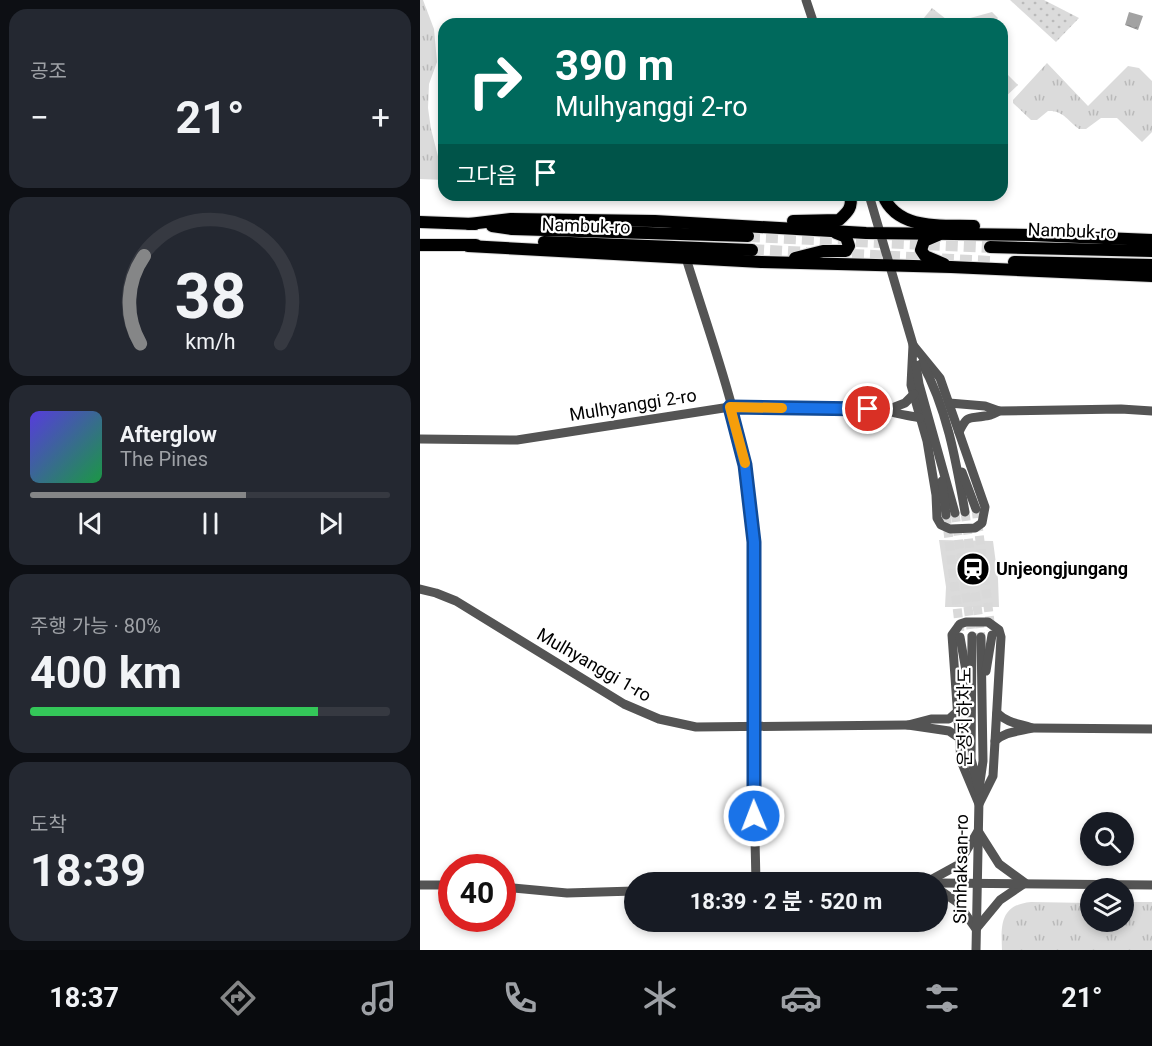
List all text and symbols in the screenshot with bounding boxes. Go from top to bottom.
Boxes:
text: 390 m [555,41,674,90]
icon: right [456,42,534,120]
text: 공조 [30,59,67,83]
text: 21° [175,91,245,144]
text: Mulhyanggi 2-ro [555,91,748,123]
text: − [30,98,49,137]
text: + [371,98,390,137]
icon: arrive [529,156,562,189]
text: 그다음 [456,163,517,188]
street label: Nambuk-ro [541,213,631,238]
street label: Nambuk-ro [1027,218,1117,243]
text: 38 [174,260,246,333]
text: km/h [185,329,235,354]
pin [842,383,893,434]
street label: Mulhyanggi 2-ro [568,384,698,425]
icon: arrive [851,392,884,425]
text: Afterglow [120,422,217,447]
text: The Pines [120,447,208,471]
icon: previous [74,507,107,540]
icon: pause [194,507,227,540]
icon: next [314,507,347,540]
station icon: Unjeongjungang [955,551,991,587]
place label: Unjeongjungang [996,558,1128,579]
text: 주행 가능 · 80% [30,614,161,638]
street label: Mulhyanggi 1-ro [533,623,655,706]
text: 400 km [30,646,182,699]
street label: 운정지하차도 [954,667,975,767]
position arrow [722,784,786,848]
text: 도착 [30,812,67,836]
map controls [1080,812,1134,932]
button: search [1080,812,1134,866]
street label: Simhaksan-ro [949,814,972,924]
text: 18:39 [30,844,146,897]
speed limit sign: 40 [438,854,516,932]
button: layers [1080,878,1134,932]
text: 18:39 · 2 분 · 520 m [690,889,882,914]
icon: directions [217,977,259,1019]
icon: music [358,977,400,1019]
icon: phone [499,977,541,1019]
icon: climate [639,977,681,1019]
icon: car [780,977,822,1019]
icon: filters [921,977,963,1019]
text: 18:37 [49,982,119,1014]
text: 21° [1061,982,1103,1014]

